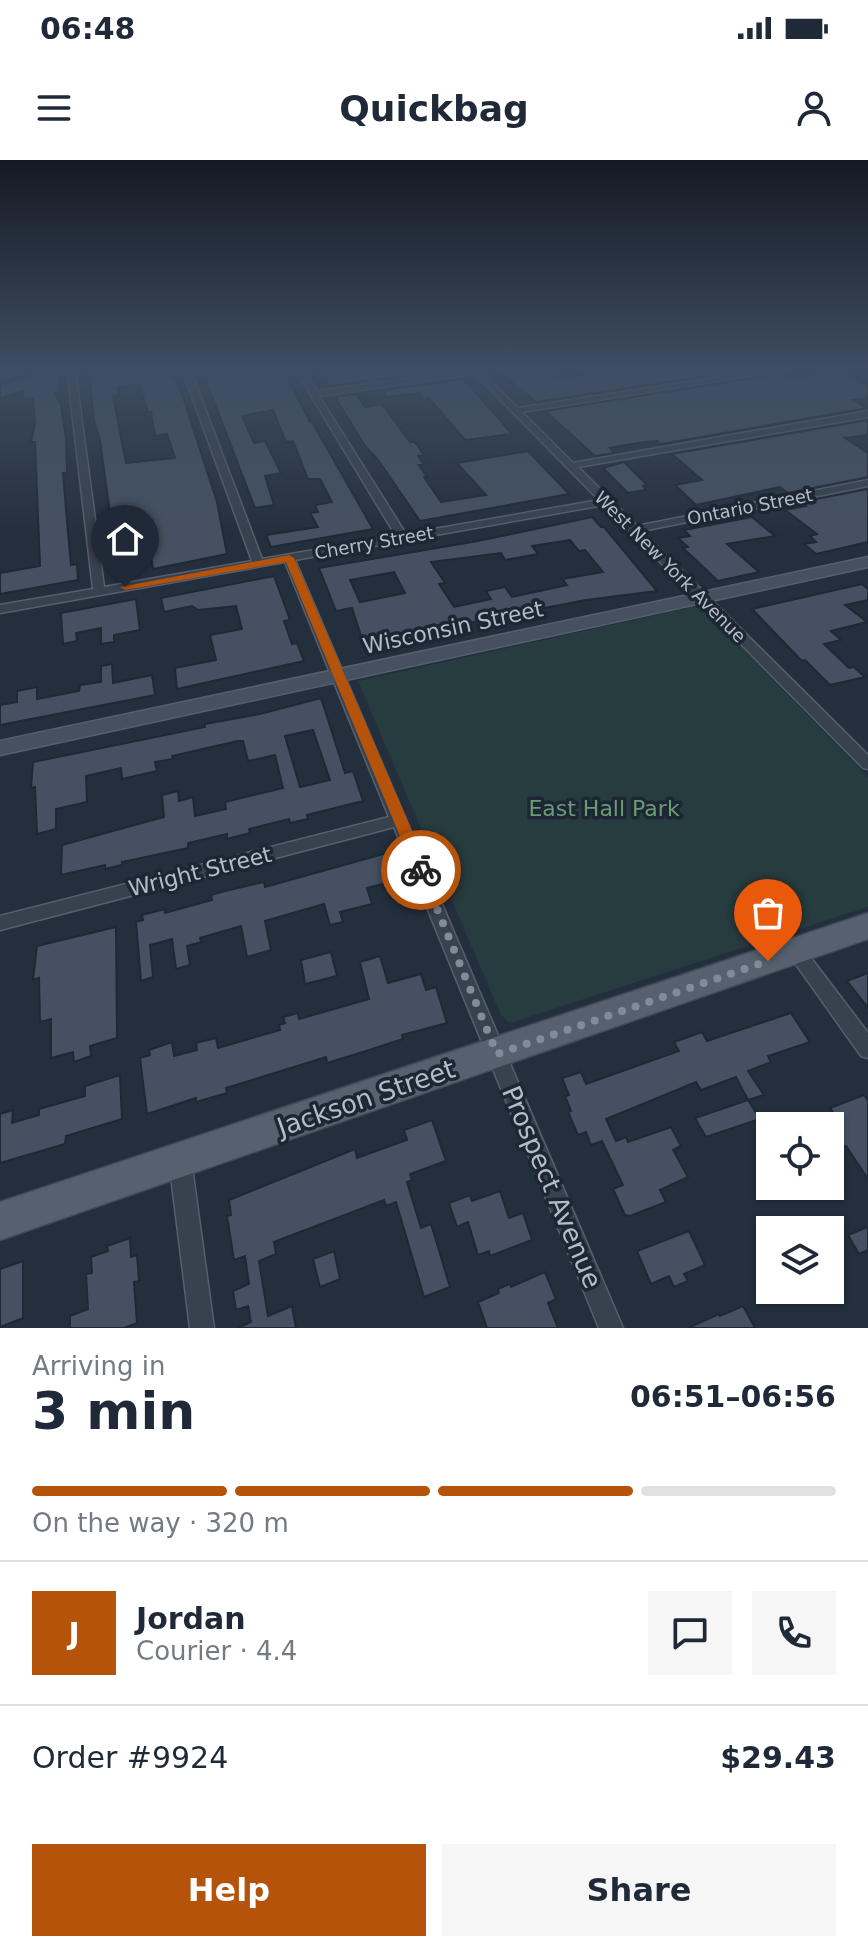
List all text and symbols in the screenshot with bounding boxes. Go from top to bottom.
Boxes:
text: 06:48 [40,11,136,46]
icon: menu [32,86,76,130]
icon: person [792,86,836,130]
text: Quickbag [339,88,529,129]
street label: Ontario Street [685,484,814,529]
street label: West New York Avenue [590,487,750,647]
pin [91,505,159,587]
icon: home [103,517,147,561]
street label: Cherry Street [313,522,435,563]
street label: Wisconsin Street [361,596,546,659]
park label: East Hall Park [528,796,680,821]
courier [381,830,461,910]
street label: Wright Street [126,842,274,901]
icon: bike [399,848,443,892]
pin [734,879,802,961]
icon: bag [746,891,790,935]
street label: Jackson Street [271,1054,459,1143]
street label: Prospect Avenue [496,1081,608,1293]
map controls [756,1112,844,1304]
button: locate [756,1112,844,1200]
button: layers [756,1216,844,1304]
text: Arriving in [32,1351,166,1381]
text: 06:51–06:56 [630,1379,836,1414]
text: 3 min [32,1381,195,1441]
text: On the way · 320 m [32,1508,289,1538]
button: chat [648,1591,732,1675]
button: phone [752,1591,836,1675]
text: Jordan [136,1601,246,1636]
text: J [68,1616,80,1651]
text: Courier · 4.4 [136,1636,297,1666]
text: Order #9924 [32,1740,228,1775]
text: $29.43 [720,1740,836,1775]
button: Help [32,1844,426,1936]
button: Share [442,1844,836,1936]

